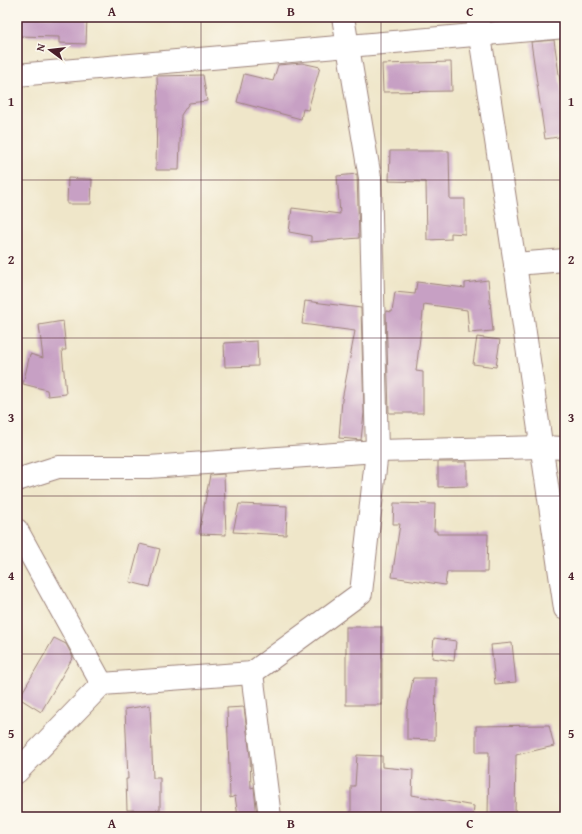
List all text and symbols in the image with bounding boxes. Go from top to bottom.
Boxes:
text: A [108,2,117,21]
text: B [287,2,295,21]
text: C [466,2,474,21]
north arrow [30,30,70,70]
text: N [32,41,49,53]
text: 1 [8,92,14,111]
text: 1 [568,92,574,111]
text: 2 [8,250,15,269]
text: 2 [568,250,575,269]
text: 3 [8,408,14,427]
text: 3 [568,408,574,427]
text: 4 [8,566,15,585]
text: 4 [568,566,575,585]
text: 5 [8,724,15,743]
text: 5 [568,724,575,743]
text: A [108,814,117,833]
text: B [287,814,295,833]
text: C [466,814,474,833]

